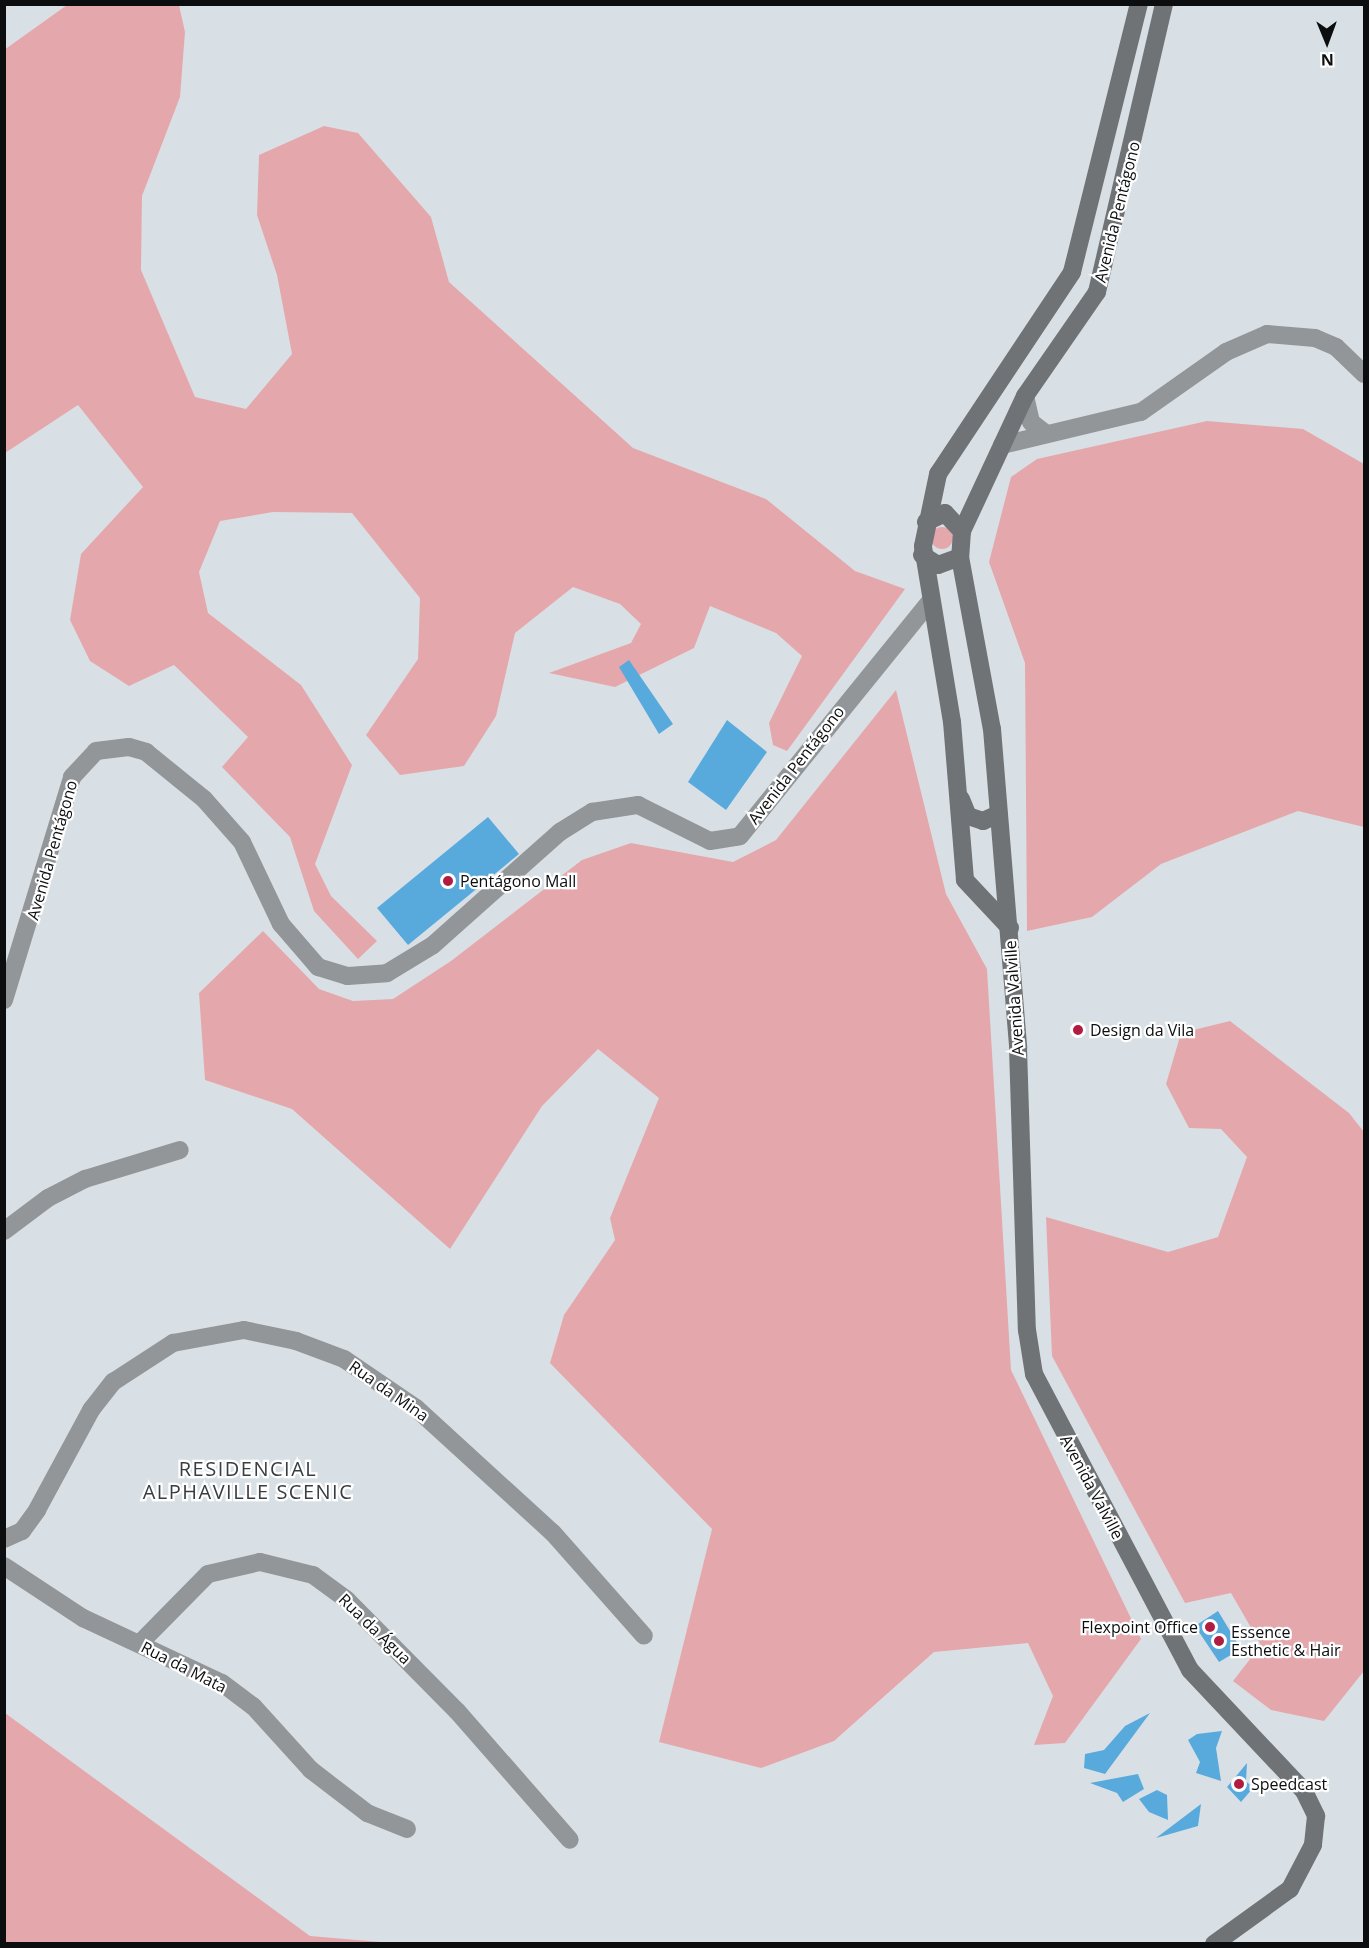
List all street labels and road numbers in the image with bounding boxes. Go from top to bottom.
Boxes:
street label: Avenida Pentágono [1090,140,1144,284]
street label: Avenida Pentágono [744,702,848,828]
street label: Avenida Pentágono [23,778,81,922]
street label: Avenida Valville [1000,940,1028,1056]
street label: Rua da Mina [346,1357,432,1425]
street label: Avenida Valville [1056,1432,1128,1542]
street label: Rua da Água [335,1590,415,1668]
street label: Rua da Mata [138,1637,230,1697]

